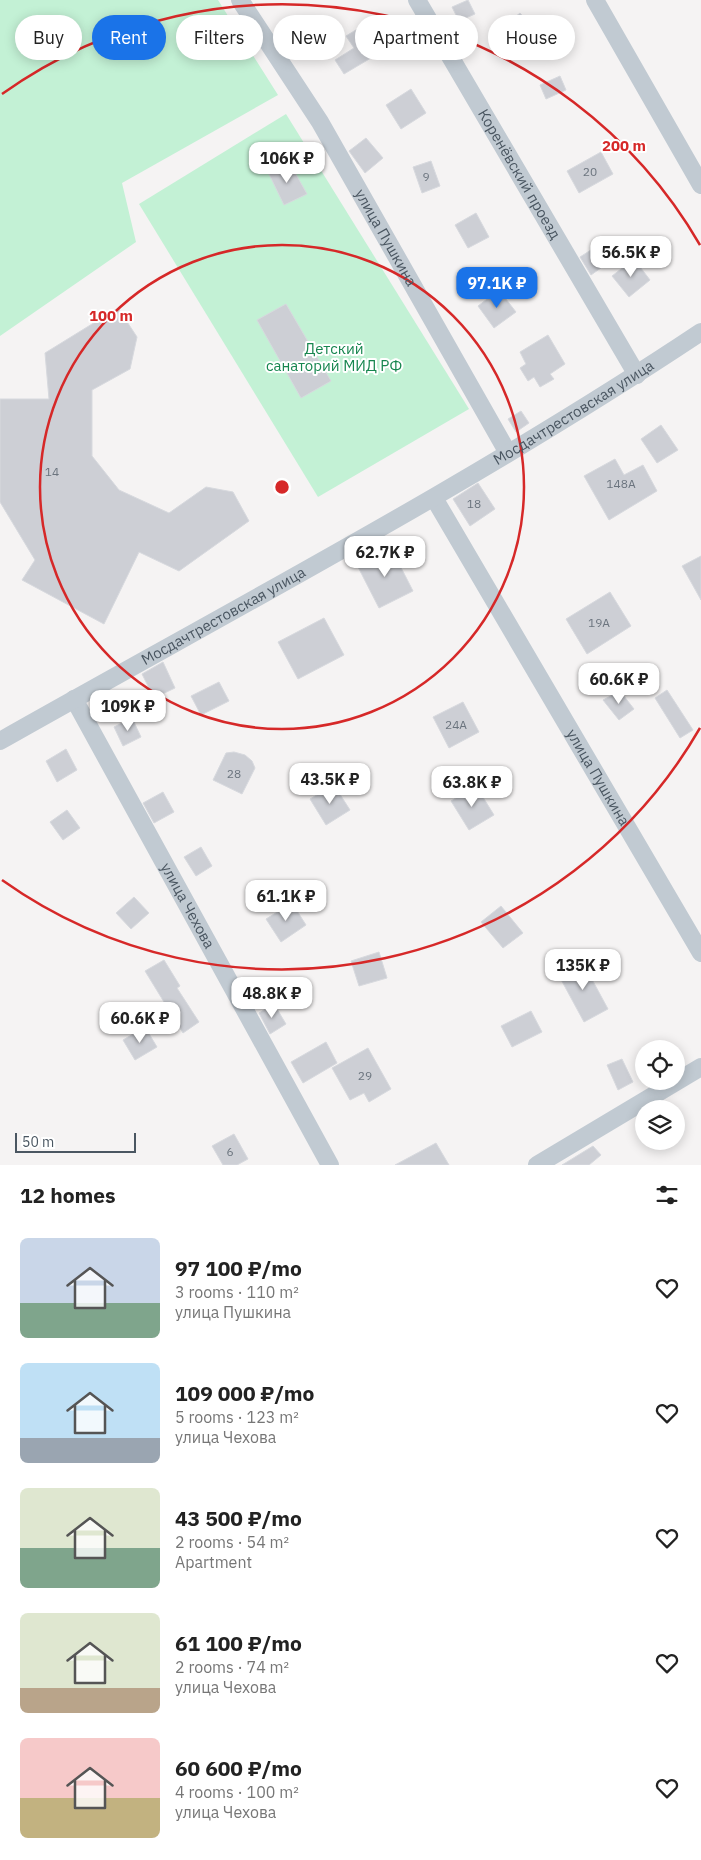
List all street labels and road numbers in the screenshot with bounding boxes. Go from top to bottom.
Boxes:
street label: Коренёвский проезд [474,105,565,243]
street label: улица Пушкина [351,185,421,290]
street label: Мосдачтрестовская улица [490,356,657,469]
street label: Мосдачтрестовская улица [138,562,309,669]
street label: улица Пушкина [563,725,634,829]
street label: улица Чехова [157,859,219,952]

